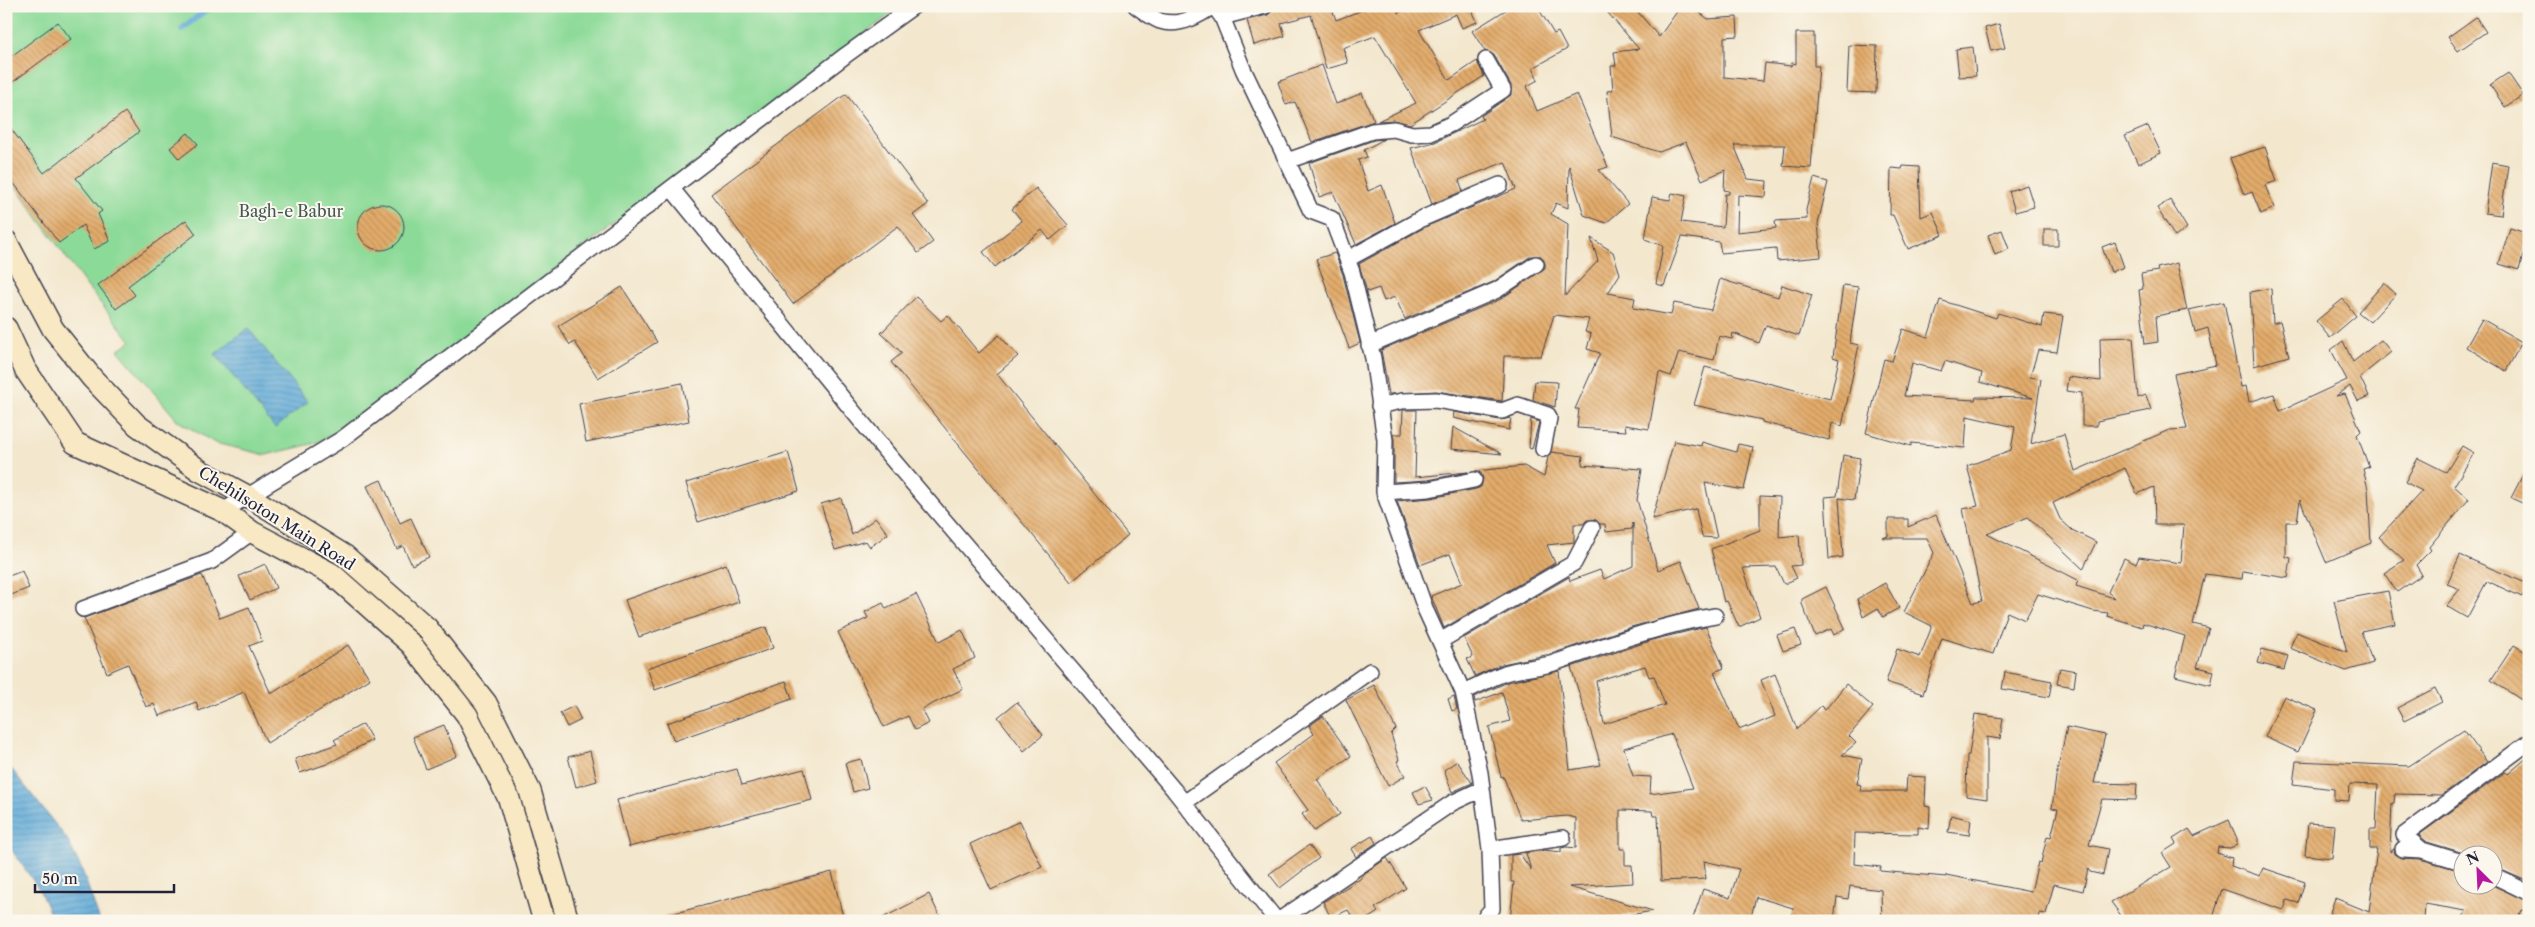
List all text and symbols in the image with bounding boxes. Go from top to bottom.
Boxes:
park label: Bagh-e Babur [239,201,343,221]
street label: Chehilsoton Main Road [195,462,359,574]
north arrow [2452,844,2502,894]
text: N [2463,847,2482,869]
scale bar [35,862,174,894]
text: 50 m [42,869,78,888]

